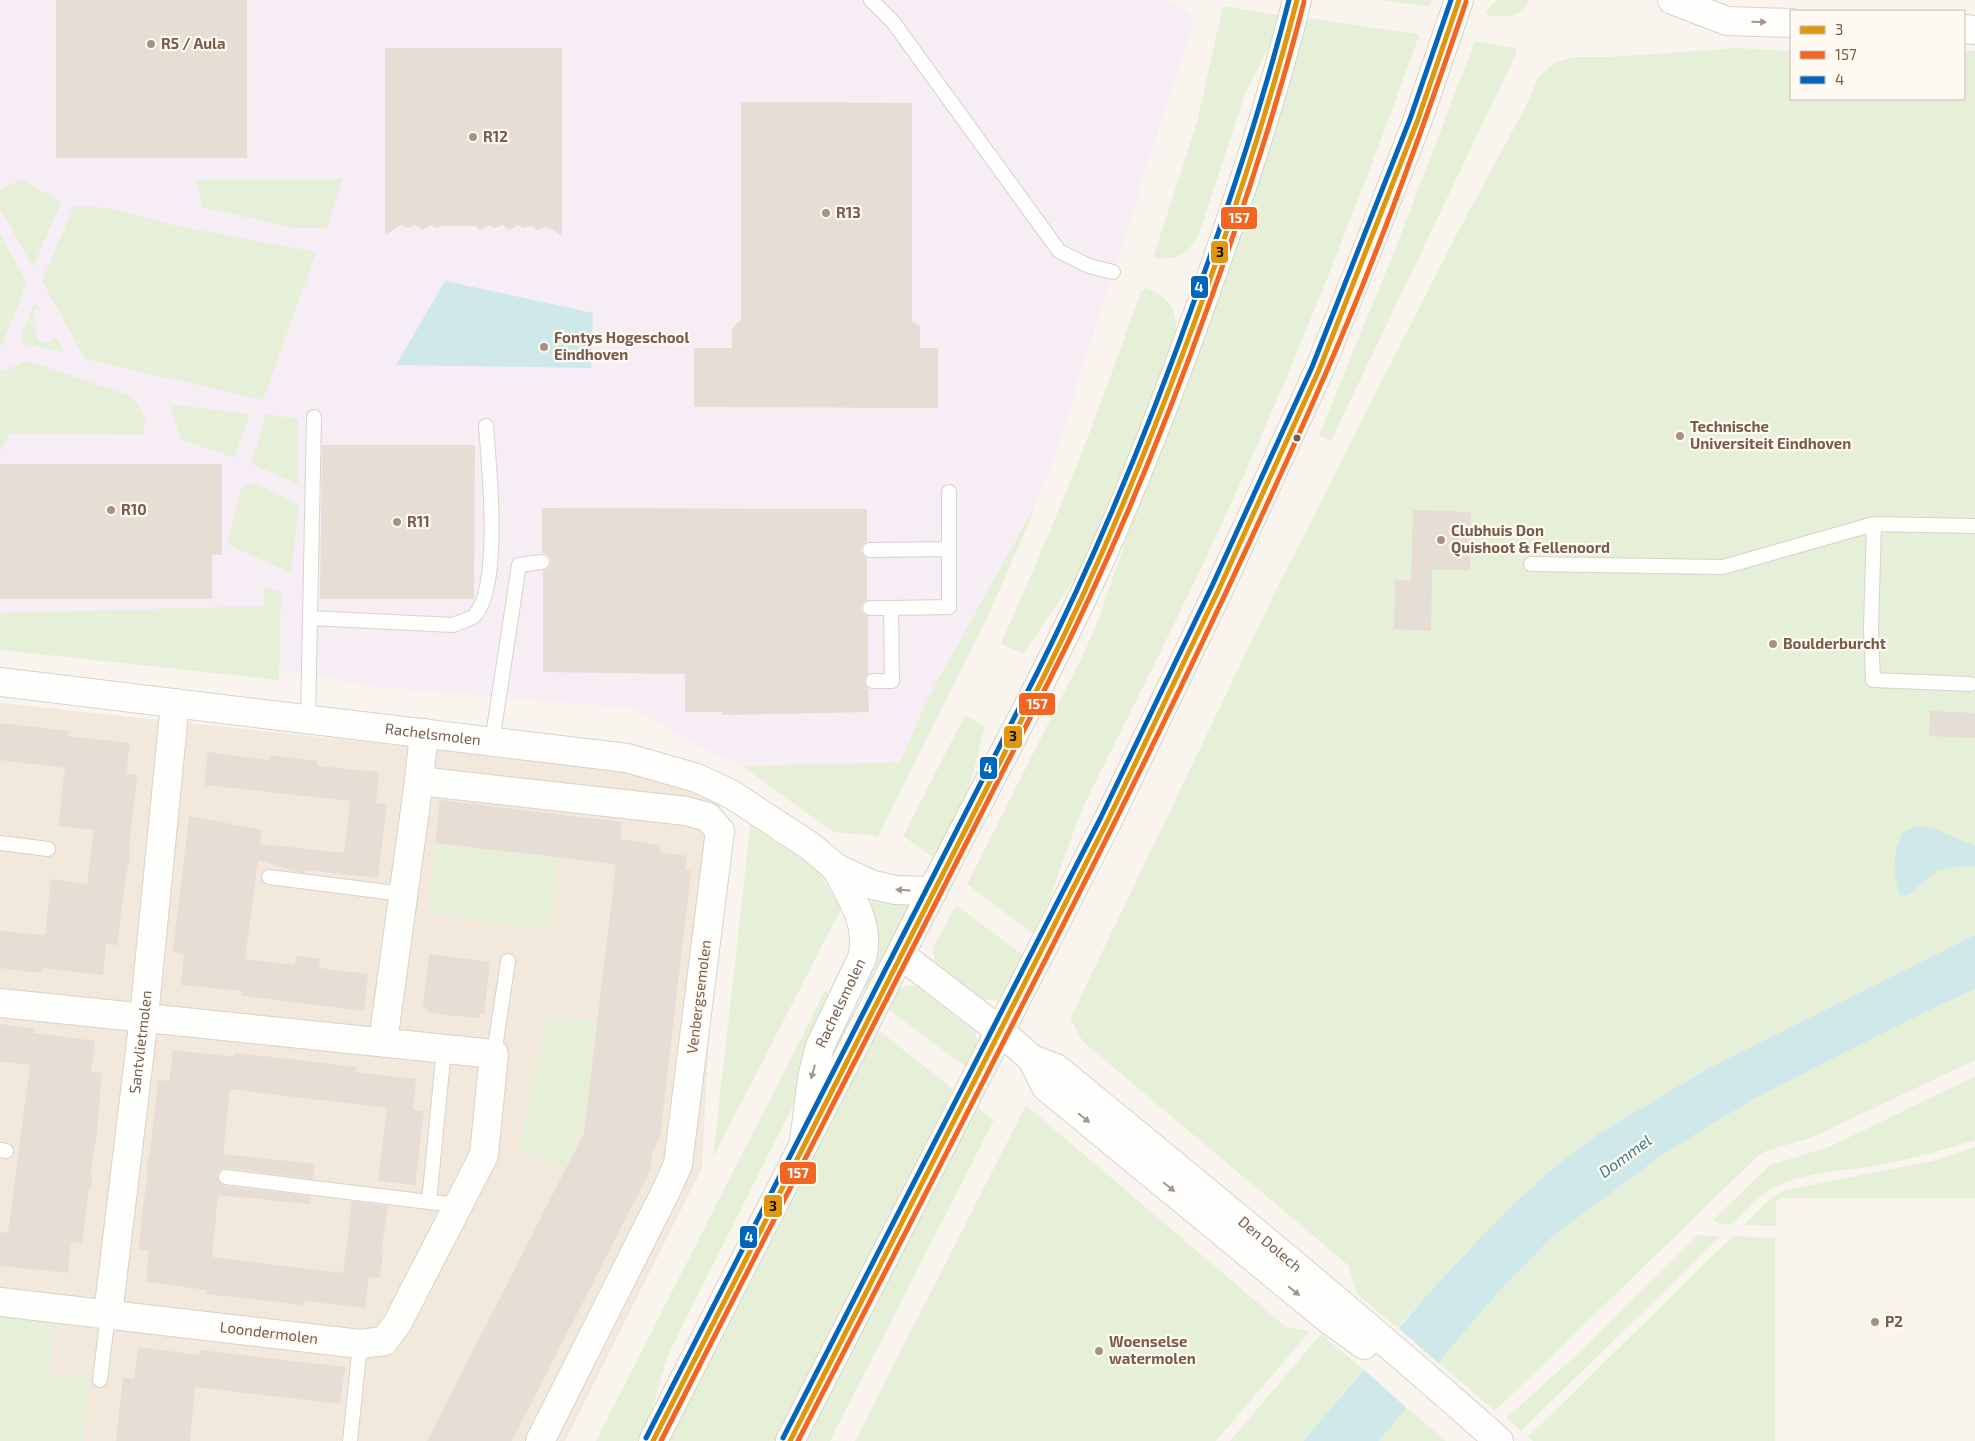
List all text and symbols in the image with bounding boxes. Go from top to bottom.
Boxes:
legend [1790,10,1965,100]
one-way arrow [1751,18,1767,26]
text: 3 [1835,20,1843,38]
place label: R5 / Aula [161,34,226,52]
marker: R5 / Aula [145,38,157,50]
text: 157 [1835,45,1857,63]
text: 4 [1835,70,1844,88]
place label: R12 [483,127,508,145]
marker: R12 [467,131,479,143]
place label: R13 [836,203,861,221]
line badge: 157 [1220,206,1258,230]
marker: R13 [820,207,832,219]
text: 157 [1228,209,1250,226]
line badge: 3 [1210,240,1229,264]
text: 3 [1216,243,1224,260]
line badge: 4 [1190,275,1209,299]
text: 4 [1195,278,1204,295]
place label: Fontys Hogeschool Eindhoven [554,328,689,363]
marker: Fontys Hogeschool Eindhoven [538,341,550,353]
place label: Technische Universiteit Eindhoven [1690,417,1851,452]
marker: Technische Universiteit Eindhoven [1674,430,1686,442]
unlabelled marker [1292,433,1302,443]
place label: R10 [121,500,147,518]
marker: R10 [105,504,117,516]
place label: R11 [407,512,430,530]
marker: R11 [391,516,403,528]
place label: Clubhuis Don Quishoot & Fellenoord [1451,521,1610,557]
marker: Clubhuis Don Quishoot & Fellenoord [1435,534,1447,546]
place label: Boulderburcht [1783,634,1886,652]
marker: Boulderburcht [1767,638,1779,650]
line badge: 157 [1018,692,1056,716]
text: 157 [1026,695,1048,712]
street label: Rachelsmolen [384,719,482,748]
line badge: 3 [1003,725,1023,749]
text: 3 [1009,727,1017,744]
line badge: 4 [979,756,998,780]
text: 4 [984,759,993,776]
one-way arrow [894,886,910,894]
street label: Venbergsemolen [682,939,714,1055]
street label: Rachelsmolen [811,955,869,1050]
street label: Santvlietmolen [125,989,155,1095]
one-way arrow [809,1064,817,1079]
one-way arrow [1077,1112,1089,1124]
water label: Dommel [1595,1130,1655,1181]
line badge: 157 [779,1161,817,1185]
text: 157 [787,1164,809,1181]
one-way arrow [1162,1182,1175,1193]
line badge: 3 [763,1194,783,1218]
text: 3 [769,1197,777,1214]
street label: Den Dolech [1235,1212,1306,1275]
line badge: 4 [739,1225,758,1249]
text: 4 [745,1228,754,1245]
one-way arrow [1287,1285,1300,1296]
place label: P2 [1885,1312,1903,1330]
marker: P2 [1869,1316,1881,1328]
street label: Loondermolen [219,1317,319,1347]
place label: Woenselse watermolen [1109,1332,1196,1367]
marker: Woenselse watermolen [1093,1345,1105,1357]

